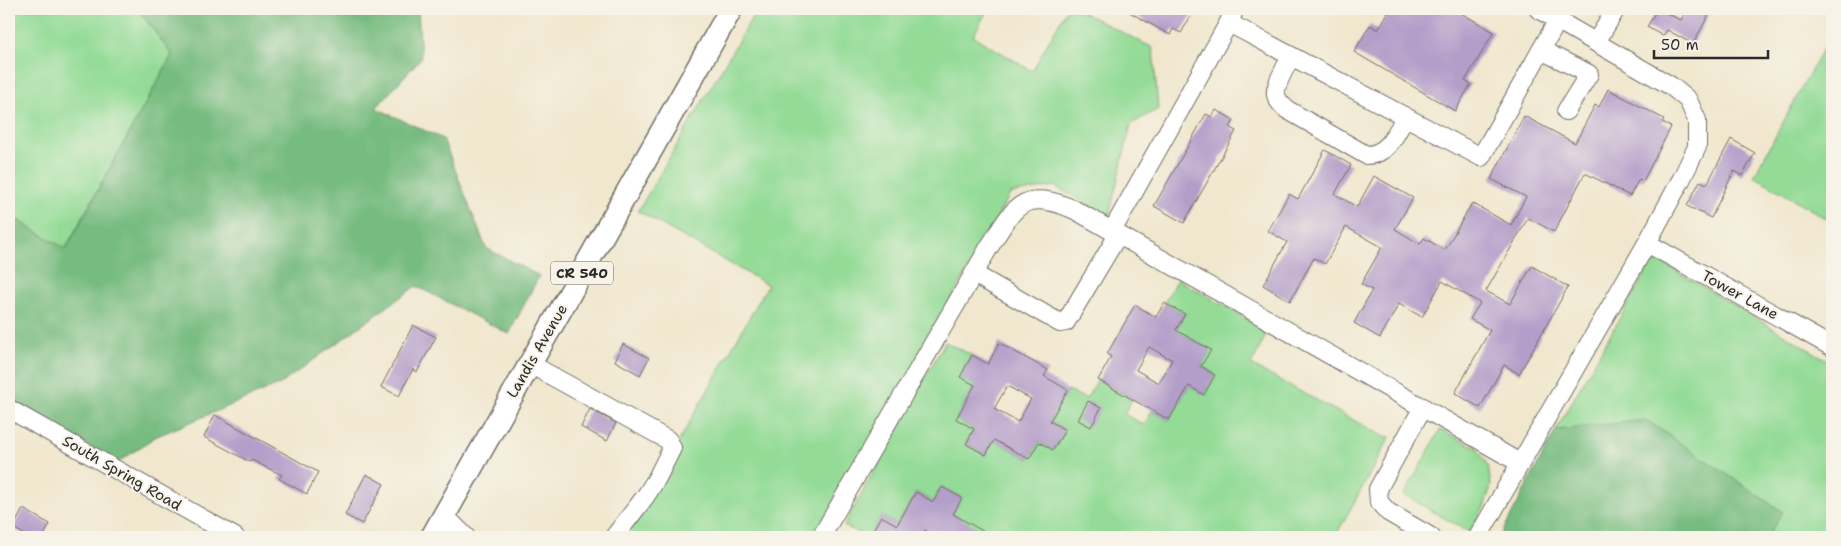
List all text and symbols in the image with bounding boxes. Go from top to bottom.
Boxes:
scale bar [1654,28,1767,60]
text: 50 m [1661,35,1699,55]
road number: CR 540 [551,262,613,284]
street label: Tower Lane [1698,266,1782,324]
street label: Landis Avenue [502,300,572,402]
street label: South Spring Road [59,431,186,516]

